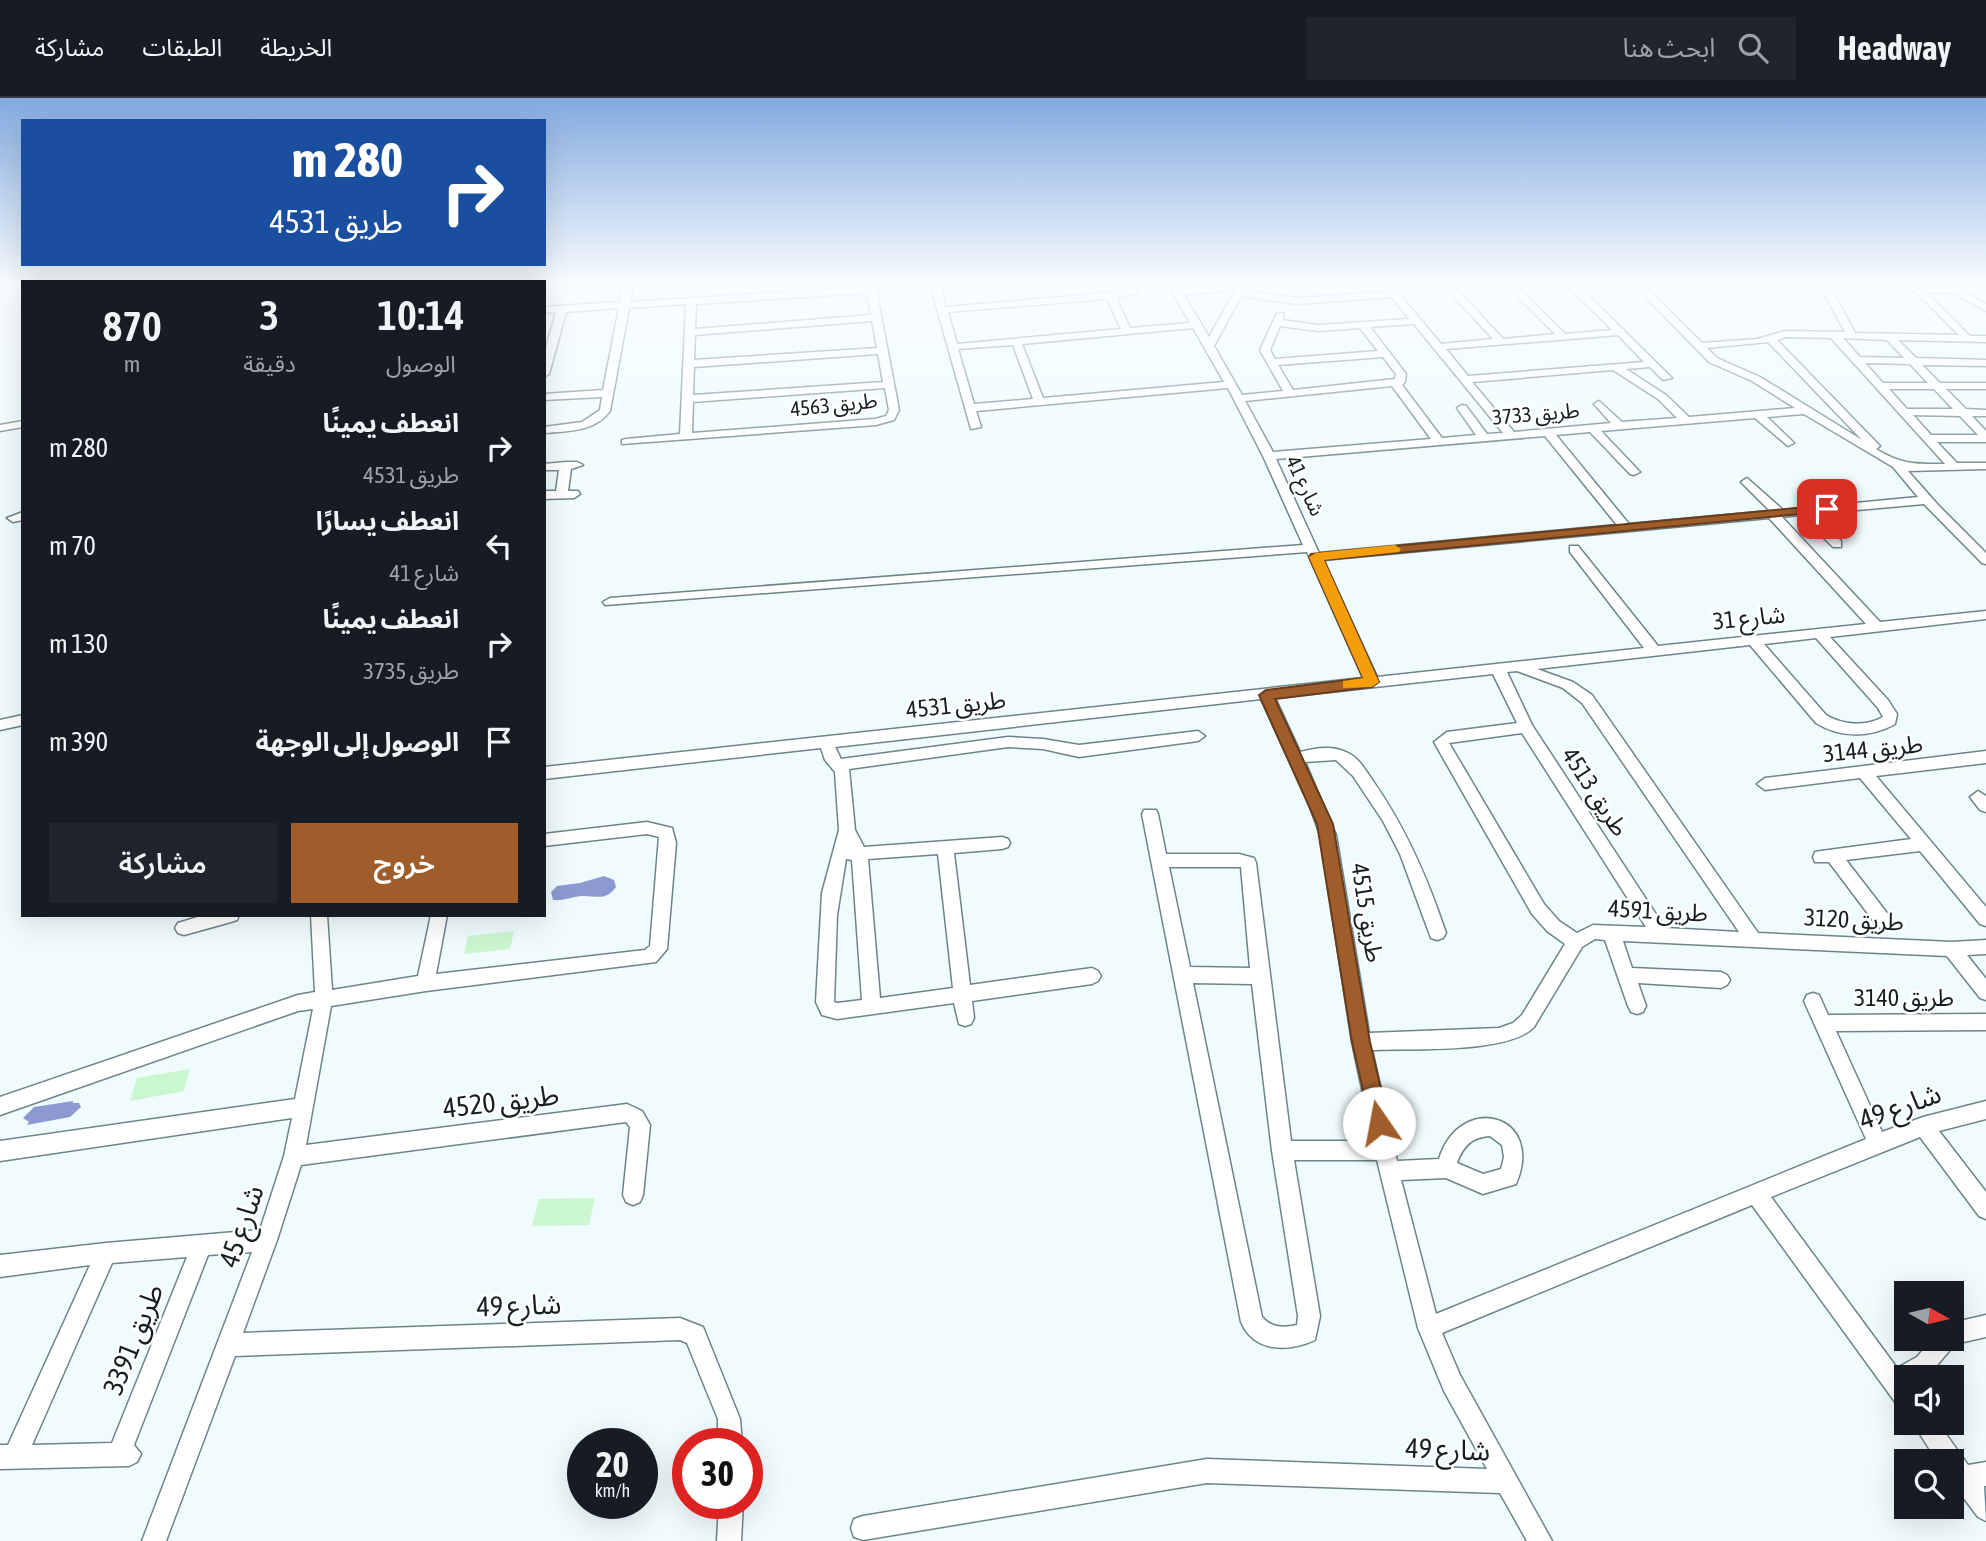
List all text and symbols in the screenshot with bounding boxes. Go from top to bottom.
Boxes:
search box [1306,17,1796,80]
icon: search [1734,29,1772,67]
text: Headway [1838,29,1951,67]
text: ابحث هنا [1622,33,1716,63]
text: مشاركة [35,34,104,61]
text: الطبقات [142,34,222,61]
text: الخريطة [260,34,332,61]
text: 280 m [292,131,403,187]
icon: right [427,147,518,238]
text: طريق 4531 [270,203,403,240]
text: 3 [260,291,279,339]
text: 10:14 [377,291,464,339]
text: 870 [103,302,162,350]
text: m [124,351,140,377]
text: دقيقة [243,351,296,377]
text: الوصول [386,351,456,377]
street label: طريق 4563 [789,387,879,423]
street label: طريق 3733 [1491,397,1581,431]
text: انعطف يمينًا [322,408,459,438]
icon: right [480,429,518,467]
text: 280 m [49,433,108,463]
street label: شارع 41 [1278,452,1330,521]
text: طريق 4531 [363,462,459,488]
pin [1797,479,1857,539]
icon: arrive [1808,490,1846,528]
text: انعطف يسارًا [316,506,459,536]
icon: left [480,527,518,565]
text: 70 m [49,531,96,561]
text: شارع 41 [389,560,459,586]
street label: شارع 31 [1711,600,1787,639]
text: انعطف يمينًا [322,604,459,634]
icon: right [480,625,518,663]
text: 130 m [49,629,108,659]
text: طريق 3735 [363,658,459,684]
street label: طريق 4531 [905,686,1007,725]
icon: arrive [480,723,518,761]
text: 390 m [49,727,108,757]
text: الوصول إلى الوجهة [256,727,459,757]
street label: طريق 3144 [1822,730,1924,769]
street label: طريق 4513 [1555,742,1634,842]
button: مشاركة [49,823,277,903]
button: خروج [291,823,518,903]
street label: طريق 4515 [1344,861,1389,965]
street label: طريق 4591 [1607,894,1709,929]
street label: طريق 3120 [1803,903,1905,938]
street label: طريق 3140 [1854,984,1954,1013]
street label: شارع 49 [1855,1076,1947,1140]
street label: طريق 4520 [441,1078,561,1126]
position arrow [1342,1086,1416,1160]
street label: شارع 45 [212,1181,275,1273]
street label: طريق 3391 [96,1279,172,1400]
north arrow [1894,1281,1964,1351]
map controls [1894,1281,1964,1519]
street label: شارع 49 [476,1288,562,1327]
button: sound [1894,1365,1964,1435]
speed limit sign: 30 [672,1428,763,1519]
street label: شارع 49 [1405,1432,1491,1471]
text: 20 [596,1444,629,1484]
button: search [1894,1449,1964,1519]
text: km/h [595,1480,630,1501]

